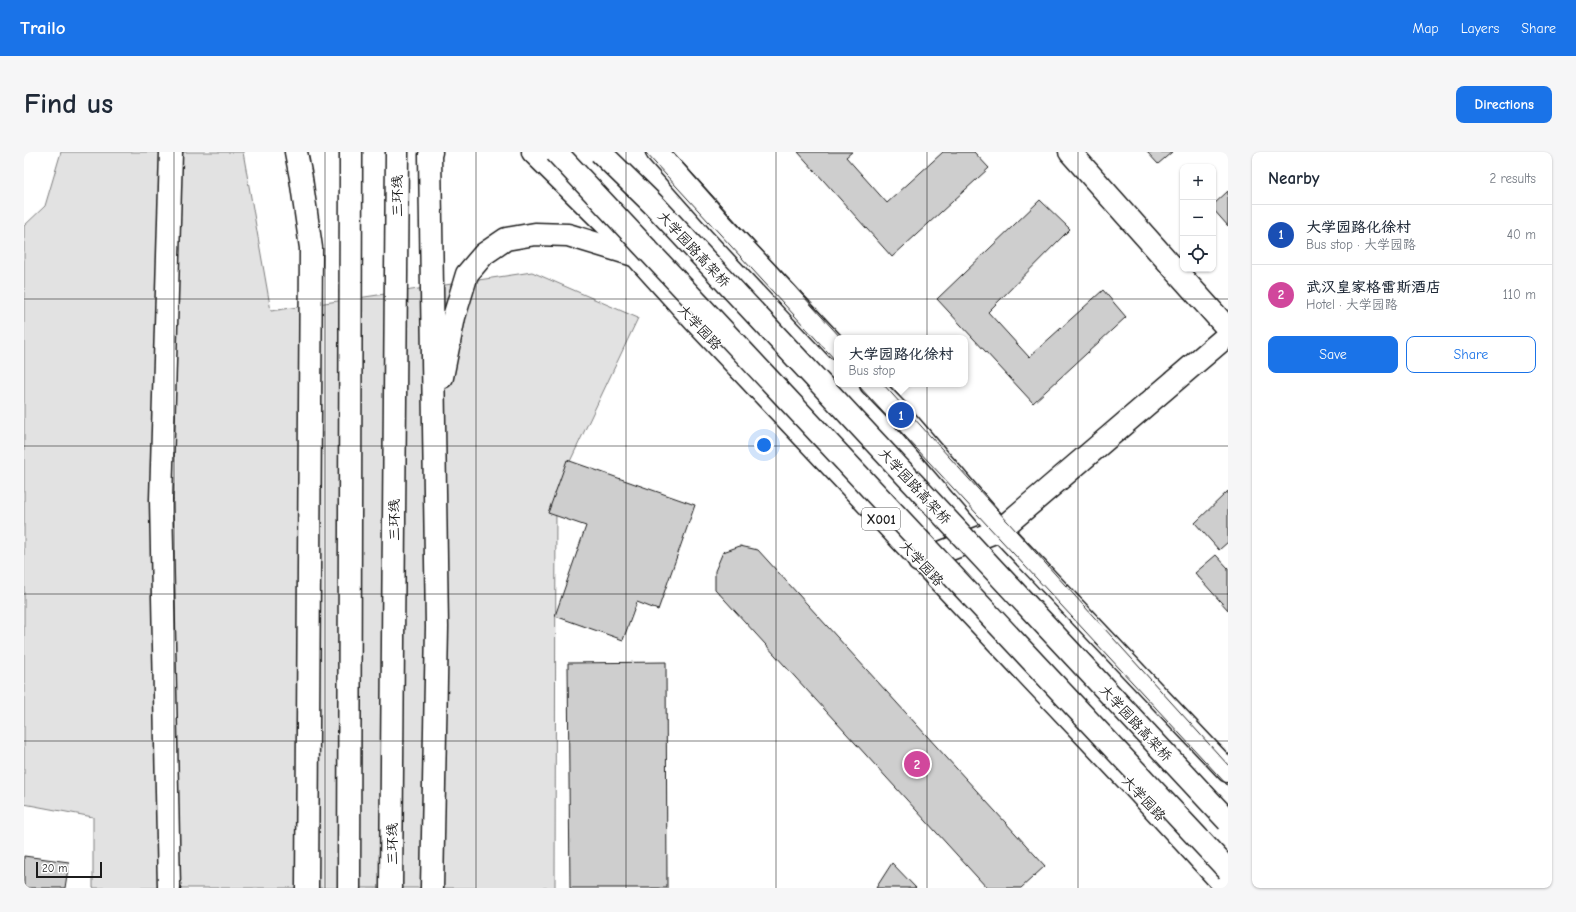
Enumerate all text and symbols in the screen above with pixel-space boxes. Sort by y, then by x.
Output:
text: Trailo [20,17,66,39]
text: Map [1412,20,1439,37]
text: Layers [1461,20,1499,37]
text: Share [1521,20,1556,37]
button: Directions [1456,86,1552,123]
text: Find us [24,88,113,120]
map controls [1180,164,1216,272]
button: + [1180,164,1216,200]
text: Nearby [1268,169,1319,188]
text: 2 results [1489,171,1536,186]
street label: 三环线 [389,175,406,217]
button: − [1180,200,1216,236]
street label: 大学园路高架桥 [654,208,733,291]
text: 大学园路化徐村 [1306,218,1411,236]
text: 1 [1278,227,1284,242]
text: 40 m [1507,227,1536,242]
button: locate [1180,236,1216,272]
text: Bus stop · 大学园路 [1306,237,1416,252]
text: 武汉皇家格雷斯酒店 [1306,278,1441,296]
text: 2 [1278,287,1284,302]
text: 110 m [1503,287,1536,302]
text: Hotel · 大学园路 [1306,297,1398,312]
street label: 大学园路 [674,301,725,354]
popup [834,335,968,387]
button: Save [1268,336,1398,373]
button: Share [1406,336,1536,373]
text: 大学园路化徐村 [848,345,954,363]
text: Bus stop [848,363,895,378]
pin: 1 [888,400,914,430]
your location [754,435,774,455]
street label: 大学园路高架桥 [875,445,954,528]
street label: 三环线 [386,499,403,541]
road number: X001 [862,508,900,530]
street label: 大学园路 [896,537,947,590]
street label: 大学园路高架桥 [1096,682,1175,765]
pin: 2 [904,749,930,779]
street label: 大学园路 [1118,772,1169,825]
street label: 三环线 [384,823,401,865]
scale bar [36,860,102,879]
text: 20 m [42,862,67,875]

